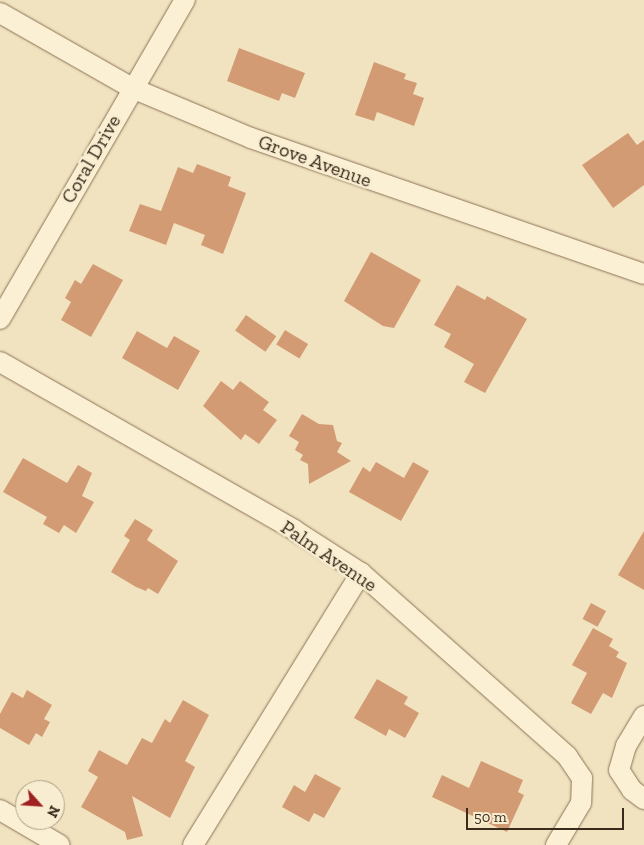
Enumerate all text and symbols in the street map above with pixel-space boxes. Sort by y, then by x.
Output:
street label: Coral Drive [56,110,126,208]
street label: Grove Avenue [255,129,375,193]
street label: Palm Avenue [276,515,382,597]
north arrow [15,780,65,830]
scale bar [469,798,626,830]
text: N [43,803,63,820]
text: 50 m [474,808,507,826]

